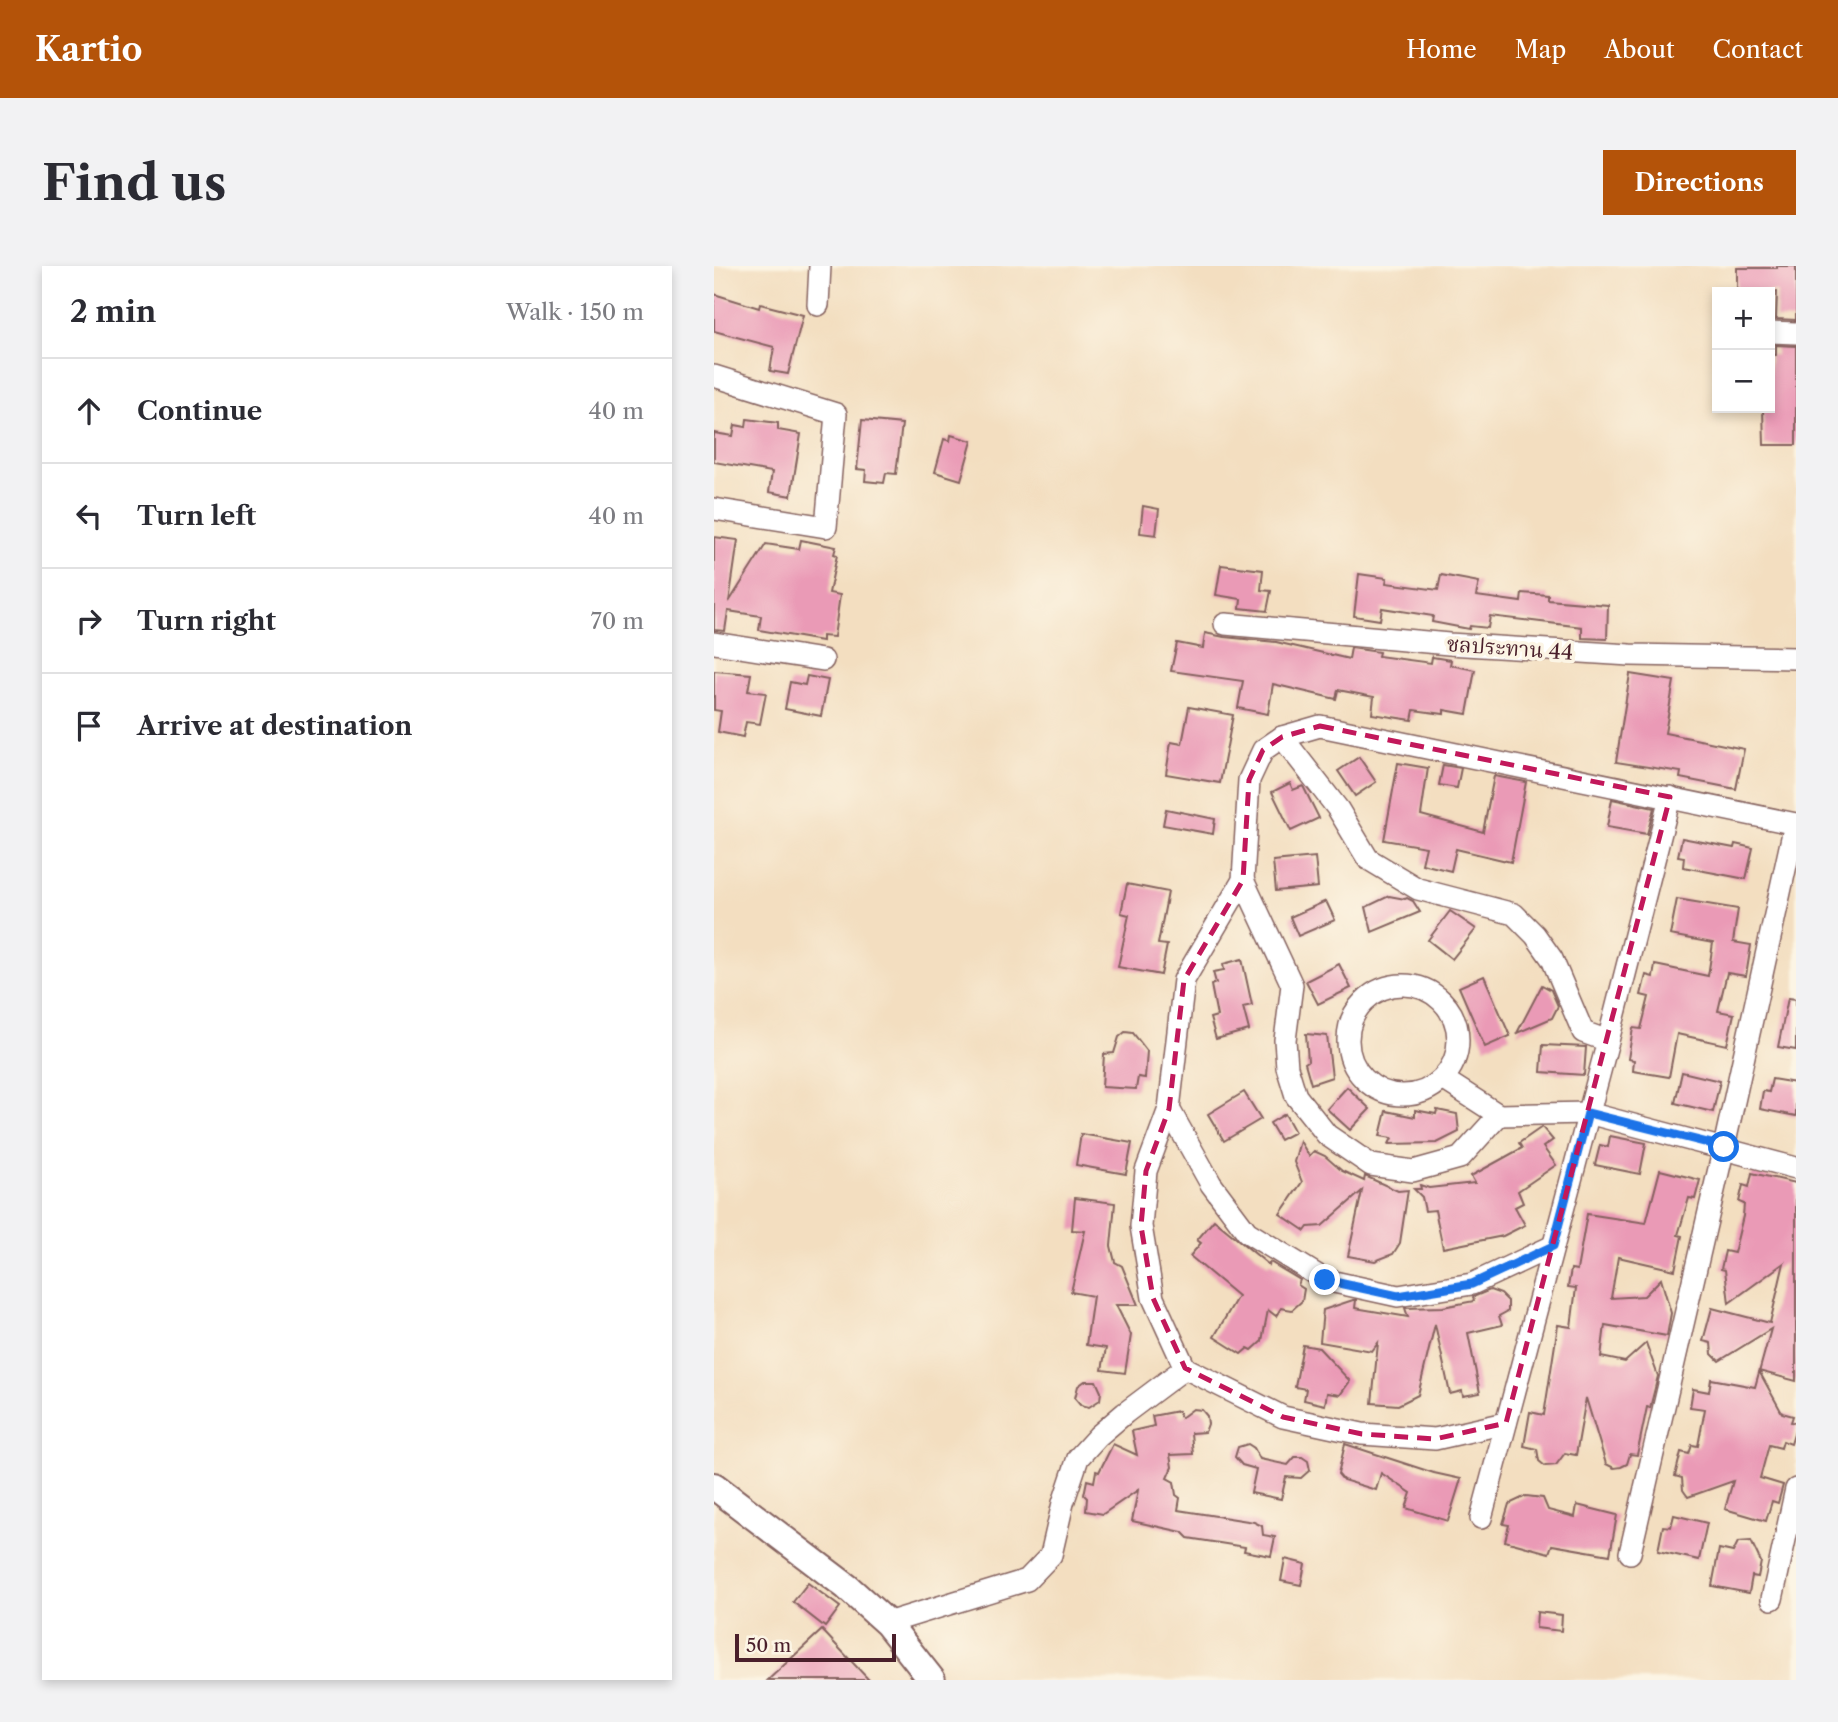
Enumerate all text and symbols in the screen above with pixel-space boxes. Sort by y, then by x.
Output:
text: Kartio [35,29,143,70]
text: Home [1406,35,1477,64]
text: Map [1515,35,1566,64]
text: About [1604,35,1675,64]
text: Contact [1713,35,1803,64]
button: Directions [1603,150,1796,215]
text: Find us [42,152,226,213]
map controls [1712,287,1775,413]
button: + [1712,287,1775,350]
text: 2 min [70,293,156,330]
text: Walk · 150 m [506,298,644,326]
button: − [1712,350,1775,413]
icon: ahead [70,392,108,430]
text: Continue [137,395,262,427]
text: 40 m [589,397,644,425]
icon: left [70,497,108,535]
text: Turn left [137,500,256,532]
text: 40 m [589,502,644,530]
icon: right [70,602,108,640]
text: Turn right [137,605,276,637]
text: 70 m [591,607,644,635]
street label: ชลประทาน 44 [1446,631,1574,665]
icon: arrive [70,707,108,745]
text: Arrive at destination [137,710,412,742]
route start [1708,1131,1739,1162]
route end [1309,1264,1340,1295]
scale bar [735,1631,896,1663]
text: 50 m [746,1634,791,1657]

